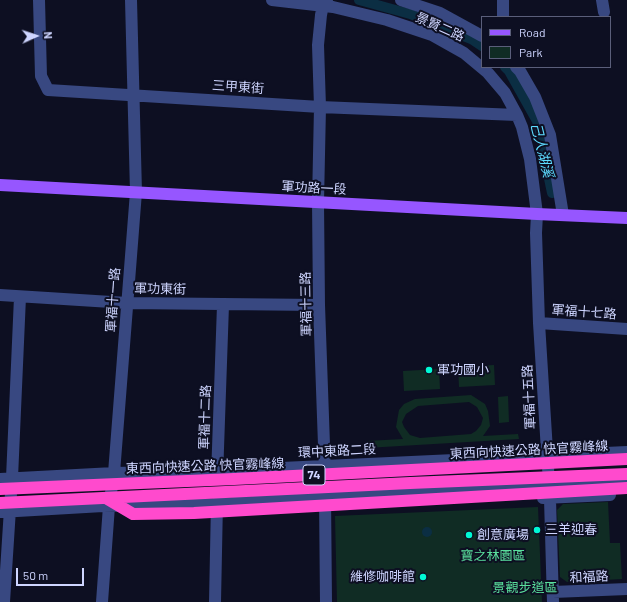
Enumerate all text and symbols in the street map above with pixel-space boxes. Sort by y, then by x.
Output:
street label: 景賢二路 [413,9,467,45]
north arrow [16,16,56,56]
legend [481,16,611,68]
text: Road [519,25,546,39]
text: N [42,31,55,39]
text: Park [519,45,543,59]
street label: 三甲東街 [212,77,264,97]
water label: 己人湖溪 [527,121,557,179]
street label: 軍功路一段 [281,179,347,197]
street label: 軍福十一路 [103,267,123,333]
street label: 軍福十三路 [298,271,314,337]
street label: 軍功東街 [134,281,186,297]
street label: 軍福十七路 [551,302,617,322]
place label: 軍功國小 [437,362,489,378]
street label: 軍福十五路 [520,364,538,430]
marker: 軍功國小 [424,365,434,375]
street label: 軍福十二路 [196,384,214,450]
street label: 東西向快速公路 快官霧峰線 [449,438,609,462]
street label: 環中東路二段 [298,441,376,461]
street label: 東西向快速公路 快官霧峰線 [125,455,285,477]
road number: 74 [303,465,325,485]
place label: 三羊迎春 [545,522,597,538]
marker: 三羊迎春 [532,525,542,535]
place label: 創意廣場 [477,527,529,543]
marker: 創意廣場 [464,530,474,540]
park label: 寶之林園區 [461,548,525,564]
scale bar [18,560,86,586]
text: 50 m [23,568,48,582]
street label: 和福路 [569,568,609,586]
place label: 維修咖啡館 [350,569,415,585]
marker: 維修咖啡館 [418,572,428,582]
park label: 景觀步道區 [493,580,557,596]

